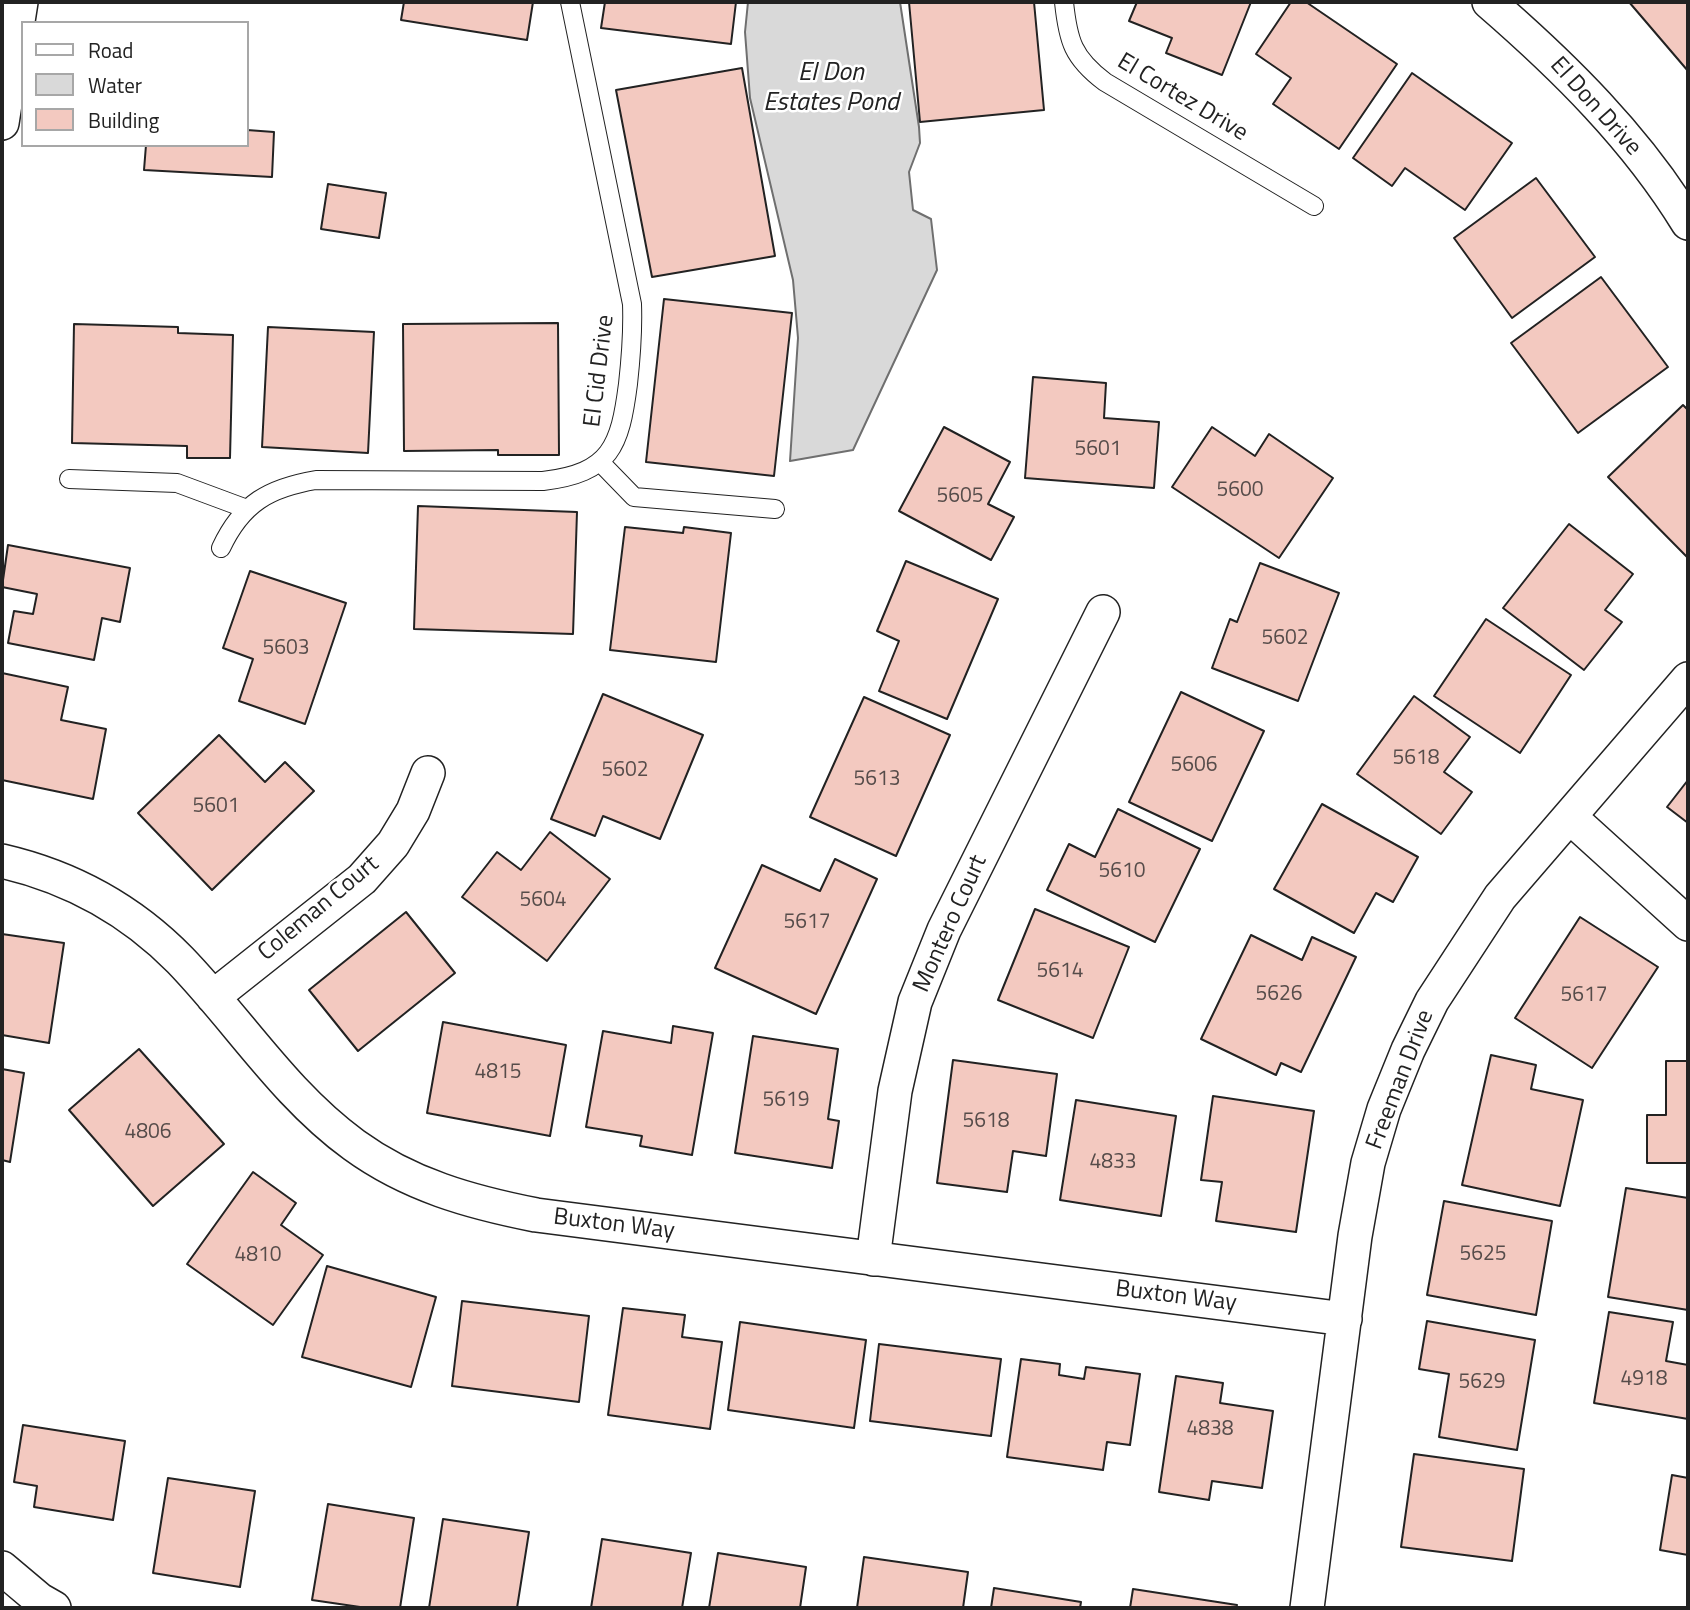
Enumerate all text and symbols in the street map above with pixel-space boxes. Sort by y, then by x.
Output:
legend [21,21,248,147]
text: Road [88,34,133,66]
street label: El Cortez Drive [1112,48,1252,148]
street label: El Don Drive [1543,52,1647,162]
water label: El Don Estates Pond [763,58,899,119]
text: Water [88,69,142,101]
text: Building [88,104,159,136]
street label: El Cid Drive [579,313,621,429]
house number: 5601 [1074,437,1122,463]
house number: 5600 [1216,478,1264,504]
house number: 5605 [936,484,984,510]
house number: 5602 [1261,626,1309,652]
house number: 5603 [262,636,310,662]
house number: 5618 [1392,746,1440,772]
house number: 5606 [1170,753,1218,779]
house number: 5602 [601,758,649,784]
house number: 5613 [853,767,901,793]
house number: 5601 [192,794,240,820]
street label: Coleman Court [253,850,385,968]
street label: Montero Court [908,851,994,997]
house number: 5610 [1098,859,1146,885]
house number: 5604 [519,888,567,914]
house number: 5617 [783,910,831,936]
house number: 5614 [1036,959,1084,985]
house number: 5626 [1255,982,1303,1008]
house number: 5617 [1560,983,1608,1009]
street label: Freeman Drive [1361,1006,1441,1154]
house number: 4815 [474,1060,522,1086]
house number: 5619 [762,1088,810,1114]
house number: 5618 [962,1109,1010,1135]
house number: 4806 [124,1120,172,1146]
house number: 4833 [1089,1150,1137,1176]
street label: Buxton Way [552,1203,676,1247]
house number: 5625 [1459,1242,1507,1268]
house number: 4810 [234,1243,282,1269]
street label: Buxton Way [1114,1275,1238,1319]
house number: 4918 [1620,1367,1668,1393]
house number: 5629 [1458,1370,1506,1396]
house number: 4838 [1186,1417,1234,1443]

